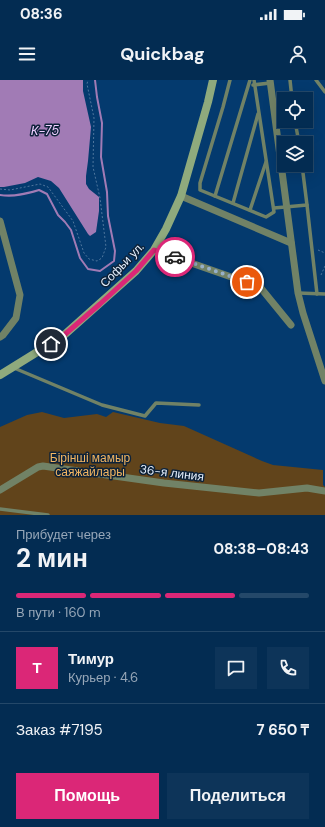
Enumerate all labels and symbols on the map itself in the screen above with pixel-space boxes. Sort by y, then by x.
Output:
water label: К-75 [31,122,59,139]
courier [155,237,195,277]
street label: Софьи ул. [97,239,147,291]
pin [230,265,264,299]
pin [34,327,68,361]
park label: Бірінші мамыр саяжайлары [50,450,131,480]
street label: 36-я линия [139,461,205,485]

